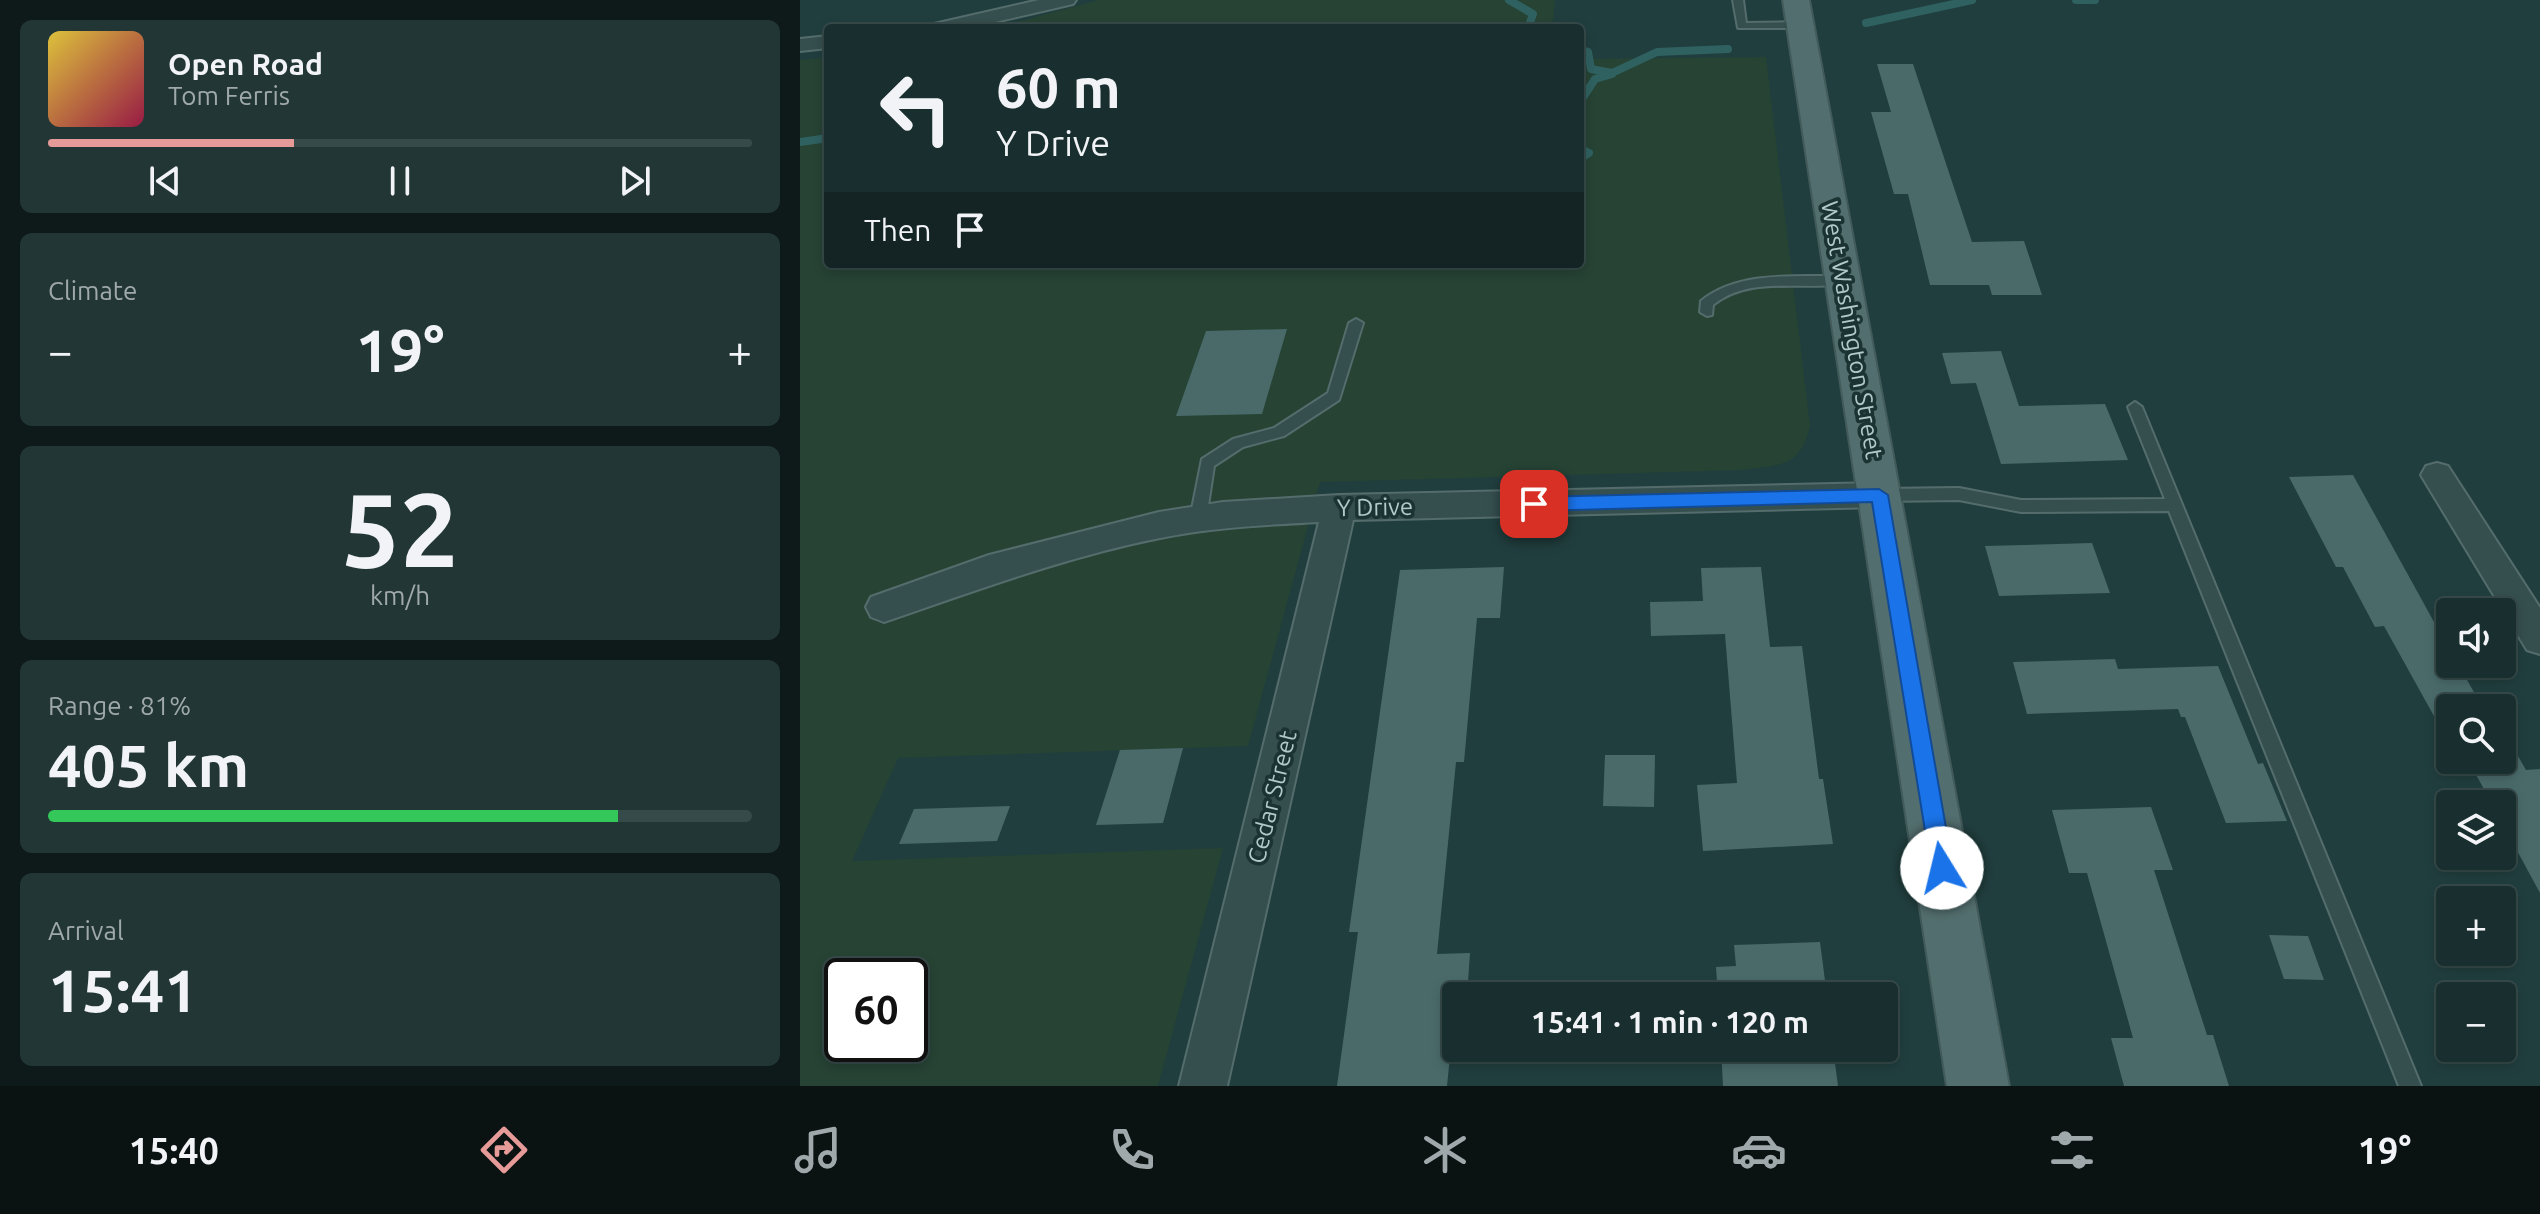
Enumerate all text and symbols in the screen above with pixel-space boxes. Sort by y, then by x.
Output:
text: Open Road [168,47,323,81]
icon: left [864,56,968,160]
text: 60 m [996,56,1121,119]
text: Tom Ferris [168,81,290,110]
text: Y Drive [996,122,1110,163]
icon: previous [143,159,187,203]
icon: pause [378,159,422,203]
icon: next [613,159,657,203]
street label: West Washington Street [1816,199,1888,462]
icon: arrive [948,208,992,252]
text: Then [864,213,932,247]
text: Climate [48,276,137,305]
text: 19° [356,316,444,383]
text: − [48,326,73,375]
text: + [727,326,752,375]
text: 52 [341,470,459,587]
pin [1500,470,1568,538]
icon: arrive [1512,482,1556,526]
street label: Y Drive [1337,493,1413,521]
text: km/h [370,581,430,610]
map controls [2436,598,2516,1062]
button: sound [2436,598,2516,678]
text: Range · 81% [48,691,191,720]
button: search [2436,694,2516,774]
street label: Cedar Street [1242,727,1302,866]
text: 405 km [48,731,249,798]
button: layers [2436,790,2516,870]
position arrow [1900,826,1984,910]
button: + [2436,886,2516,966]
text: Arrival [48,916,124,945]
text: 15:41 [48,956,198,1023]
speed limit sign: 60 [824,958,928,1062]
button: − [2436,982,2516,1062]
text: 15:41 · 1 min · 120 m [1531,1005,1809,1039]
icon: directions [476,1122,532,1178]
icon: music [790,1122,846,1178]
icon: phone [1104,1122,1160,1178]
icon: climate [1417,1122,1473,1178]
icon: car [1731,1122,1787,1178]
icon: filters [2044,1122,2100,1178]
text: 15:40 [129,1130,219,1171]
text: 19° [2358,1130,2411,1171]

